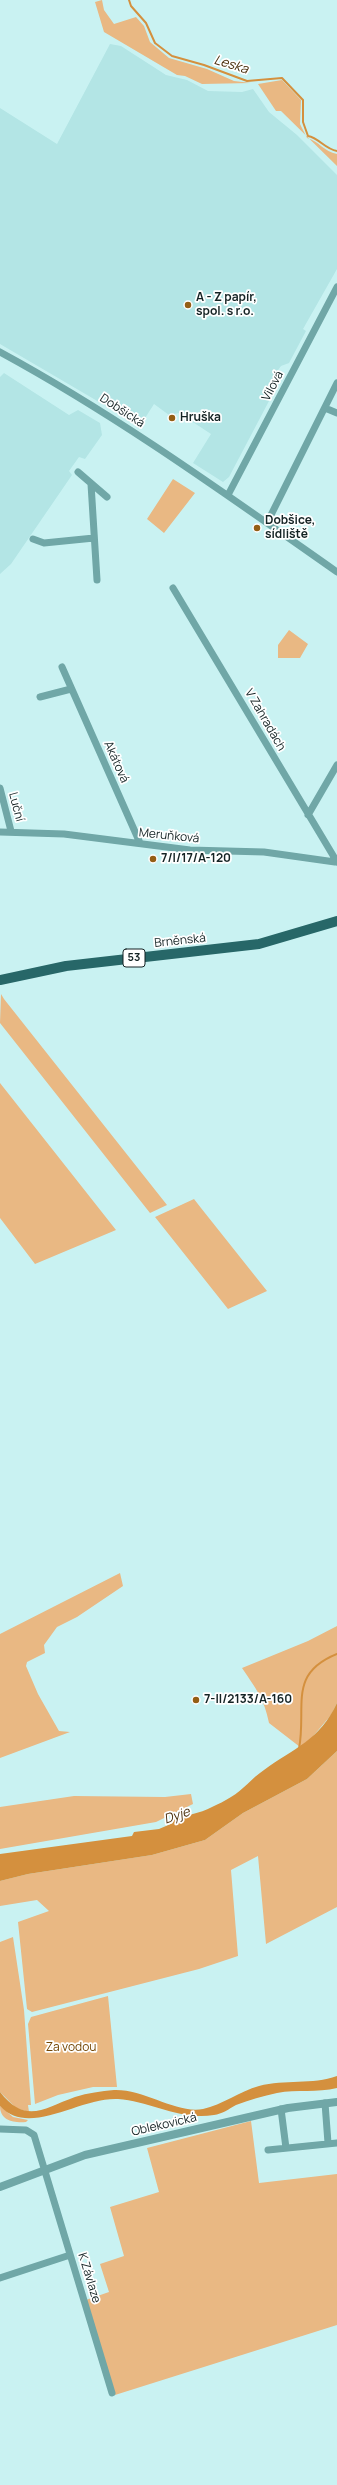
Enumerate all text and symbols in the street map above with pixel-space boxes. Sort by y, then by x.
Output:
water label: Leska [212,52,250,78]
place label: A - Z papír, spol. s r.o. [196,291,257,319]
marker: A - Z papír, spol. s r.o. [183,300,193,310]
street label: Vilová [259,369,287,403]
street label: Dobšická [97,391,147,431]
place label: Hruška [180,411,221,425]
marker: Hruška [167,413,177,423]
place label: Dobšice, sídliště [265,514,315,542]
marker: Dobšice, sídliště [252,523,262,533]
street label: V Zahradách [241,686,289,754]
street label: Akátová [100,739,132,785]
street label: Luční [5,791,27,823]
street label: Meruňková [138,826,200,846]
place label: 7/I/17/A-120 [161,852,231,866]
marker: 7/I/17/A-120 [148,854,158,864]
street label: Brněnská [154,931,206,951]
road number: 53 [123,949,145,967]
place label: 7-II/2133/A-160 [204,1693,292,1707]
marker: 7-II/2133/A-160 [191,1695,201,1705]
water label: Dyje [162,1804,192,1828]
park label: Za vodou [46,2041,96,2055]
street label: Oblekovická [130,2111,198,2139]
street label: K Závlaze [75,2251,103,2305]

